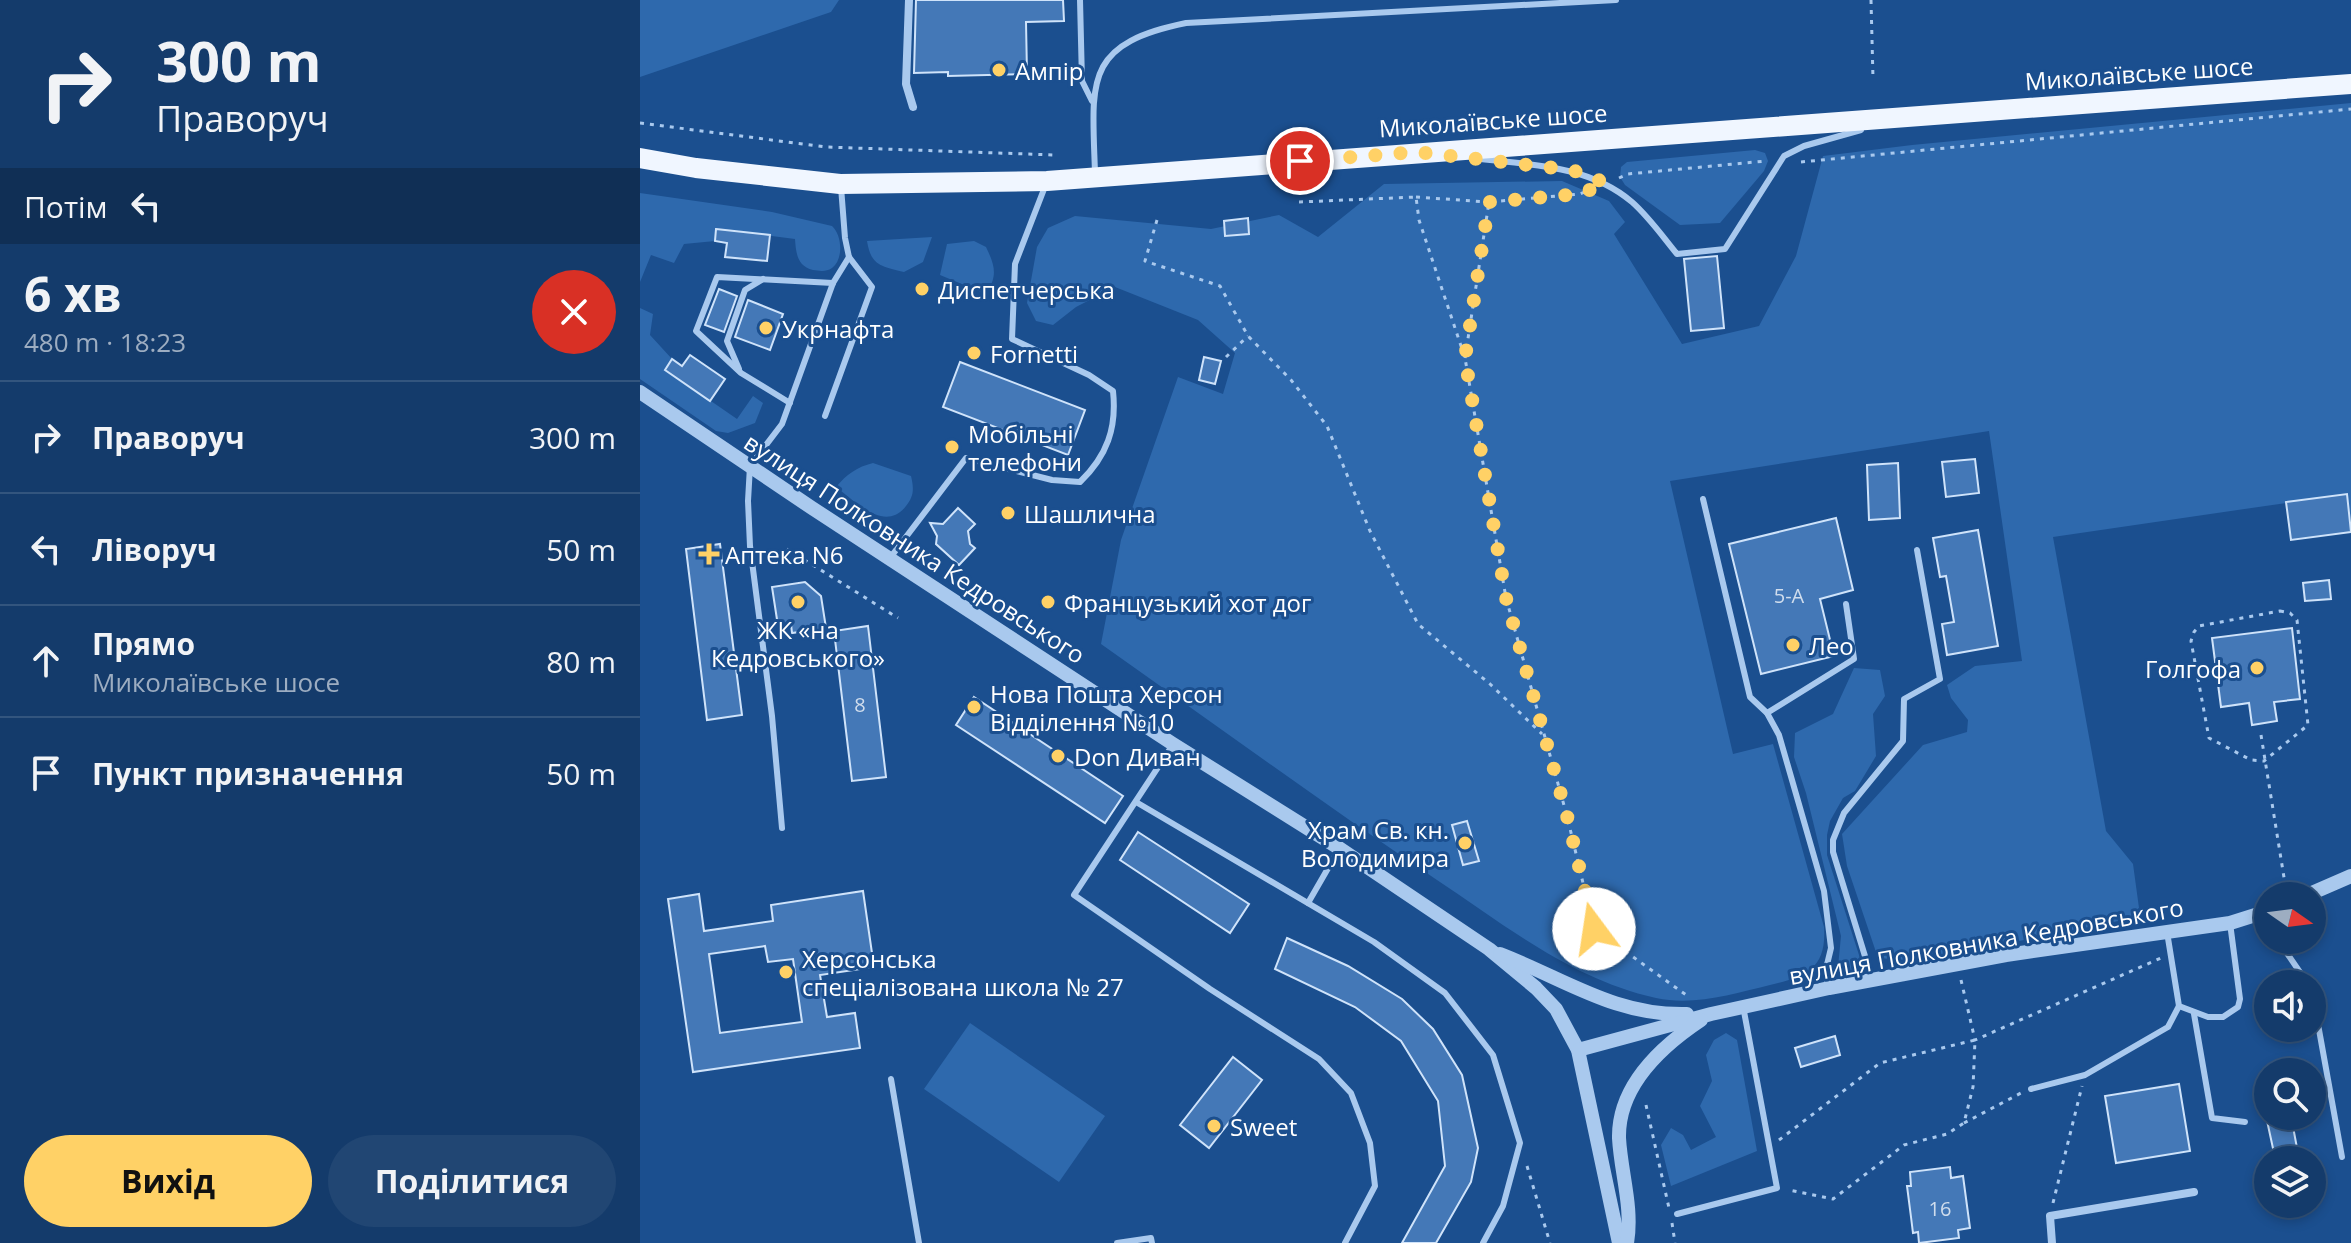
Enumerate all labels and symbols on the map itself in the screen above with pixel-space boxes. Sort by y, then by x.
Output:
street label: Миколаївське шосе [2024,49,2254,97]
place label: Ампір [1015,54,1083,87]
marker: Ампір [990,61,1008,79]
street label: Миколаївське шосе [1378,96,1608,144]
pin [1266,127,1334,195]
place label: Диспетчерська [938,273,1115,306]
marker: Диспетчерська [913,280,931,298]
place label: Укрнафта [782,312,894,345]
marker: Укрнафта [757,319,775,337]
place label: Fornetti [990,337,1078,370]
marker: Fornetti [965,344,983,362]
place label: Мобільні телефони [968,417,1082,478]
street label: вулиця Полковника Кедровського [738,425,1092,671]
marker: Мобільні телефони [943,438,961,456]
place label: Шашлична [1024,497,1156,530]
marker: Шашлична [999,504,1017,522]
place label: Аптека N6 [725,538,844,571]
marker: Аптека N6 [700,545,718,563]
house number: 5-А [1774,582,1805,609]
place label: Французький хот дог [1064,586,1311,619]
marker: ЖК «на Кедровського» [789,593,807,611]
marker: Французький хот дог [1039,593,1057,611]
place label: ЖК «на Кедровського» [711,613,885,674]
place label: Лео [1809,629,1854,662]
marker: Лео [1784,636,1802,654]
place label: Голгофа [2145,652,2241,685]
marker: Голгофа [2248,659,2266,677]
place label: Нова Пошта Херсон Відділення №10 [990,677,1223,738]
house number: 8 [854,691,866,718]
marker: Нова Пошта Херсон Відділення №10 [965,698,983,716]
place label: Don Диван [1074,740,1201,773]
marker: Don Диван [1049,747,1067,765]
place label: Храм Св. кн. Володимира [1301,813,1449,874]
marker: Храм Св. кн. Володимира [1456,834,1474,852]
north arrow [2254,882,2326,954]
position arrow [1552,887,1636,971]
street label: вулиця Полковника Кедровського [1786,890,2186,992]
place label: Херсонська спеціалізована школа № 27 [802,942,1124,1003]
marker: Херсонська спеціалізована школа № 27 [777,963,795,981]
place label: Sweet [1230,1110,1297,1143]
marker: Sweet [1205,1117,1223,1135]
house number: 16 [1929,1195,1951,1222]

